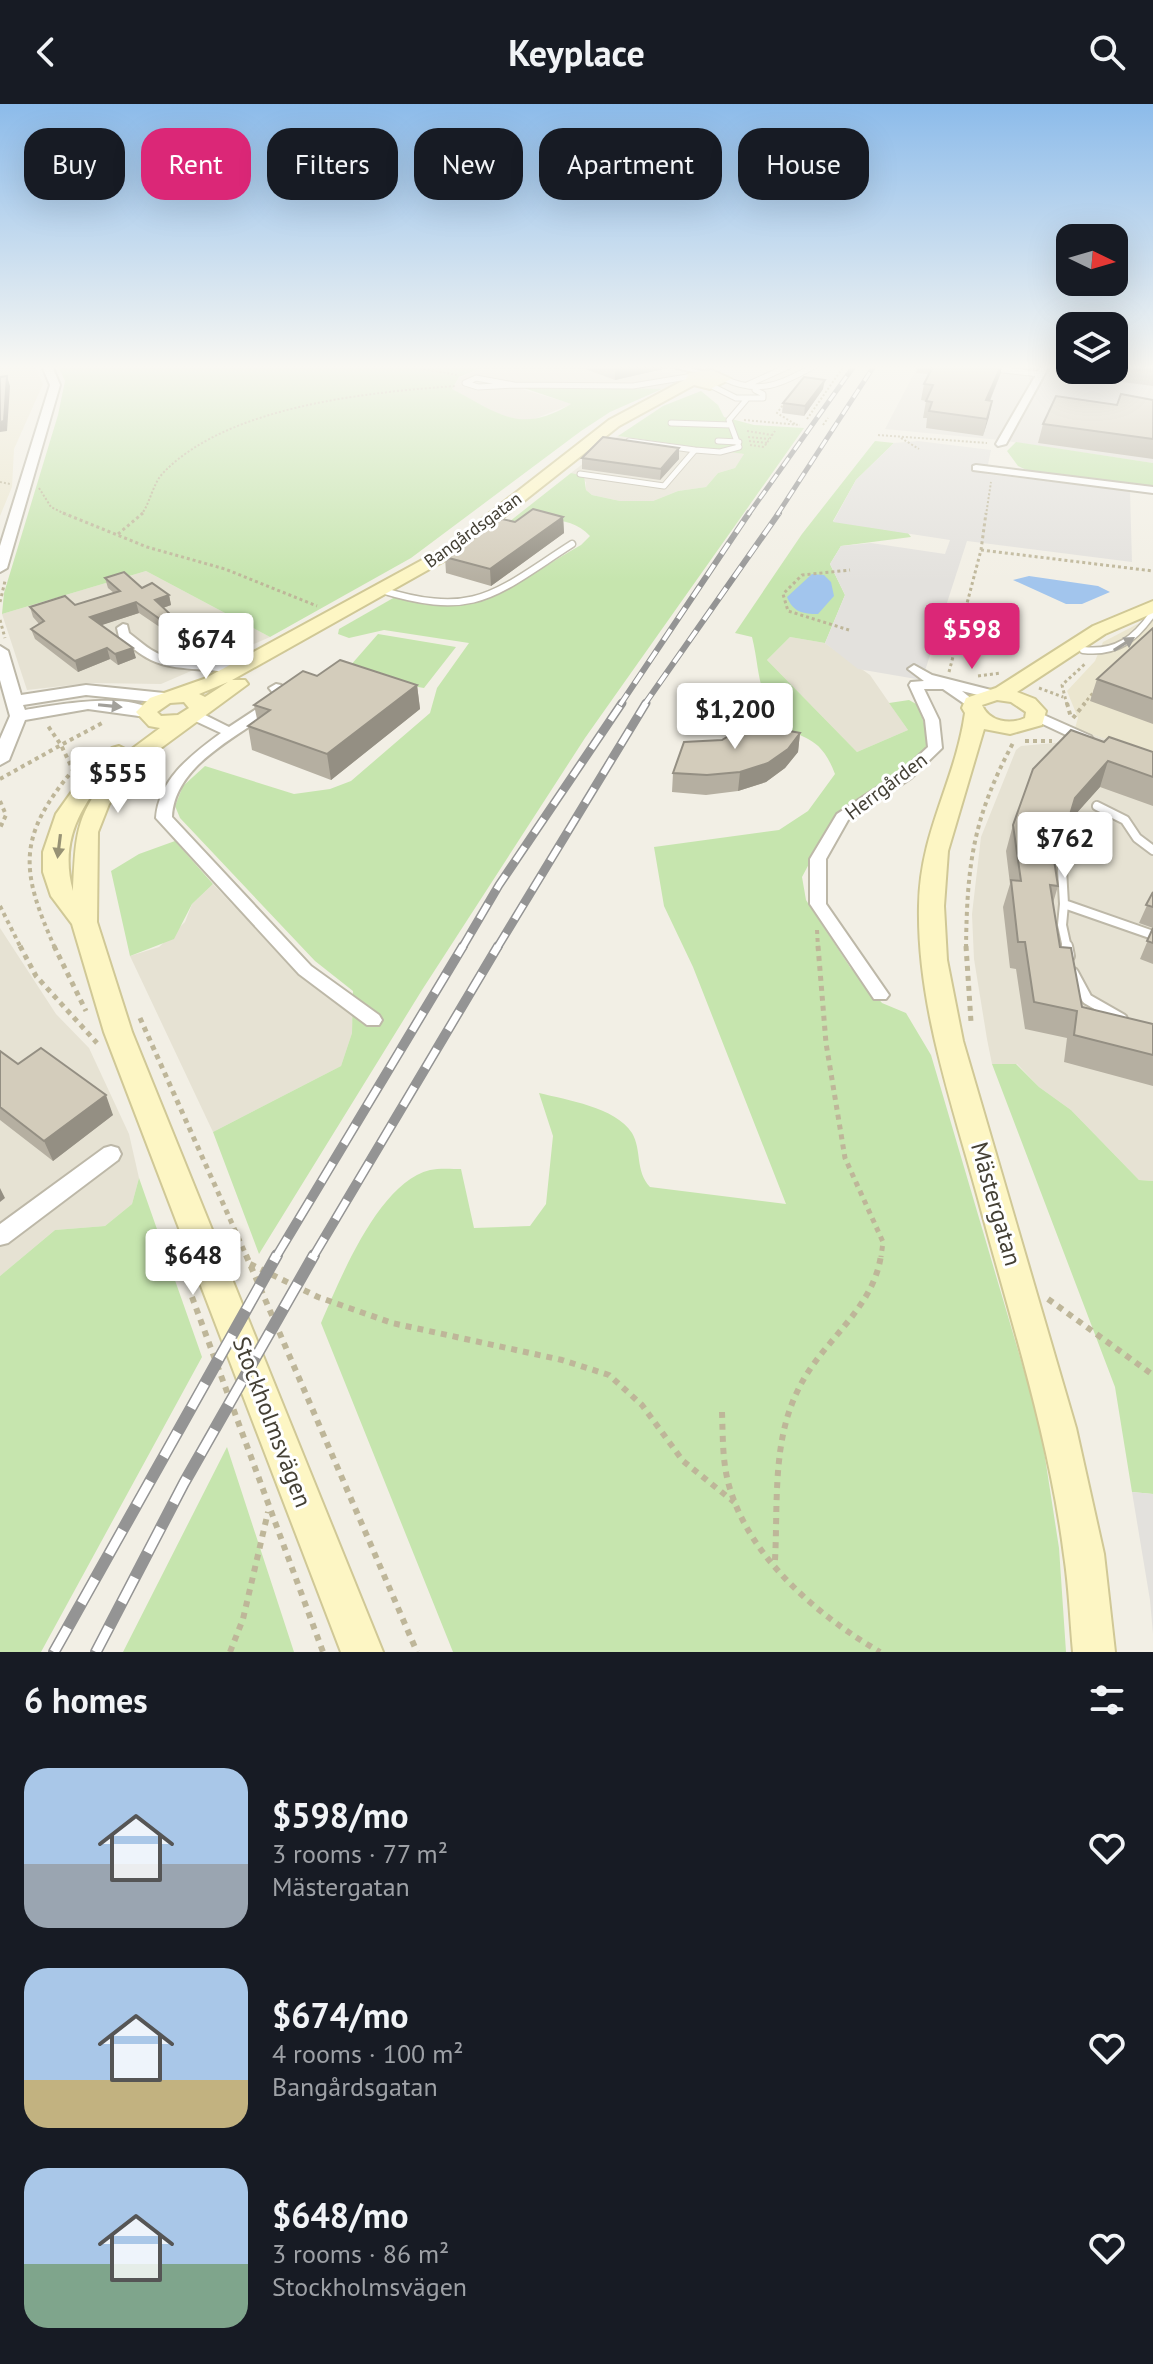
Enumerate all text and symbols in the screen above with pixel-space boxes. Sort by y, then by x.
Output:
text: Keyplace [508,29,645,76]
icon: back [24,30,68,74]
icon: search [1085,30,1129,74]
chip: Buy [24,128,125,200]
chip: Rent [141,128,251,200]
chip: Filters [267,128,398,200]
chip: New [414,128,523,200]
chip: Apartment [539,128,722,200]
chip: House [738,128,869,200]
north arrow [1056,224,1128,296]
map controls [1056,224,1128,384]
button: layers [1056,312,1128,384]
street label: Bangårdsgatan [420,487,526,573]
pin: $598 [925,603,1019,671]
text: $598 [943,612,1001,645]
pin: $674 [159,613,253,681]
text: $674 [177,622,235,655]
one-way arrow [1113,637,1134,652]
pin: $1,200 [670,683,800,751]
text: $1,200 [695,692,775,725]
one-way arrow [98,699,123,712]
pin: $555 [71,747,165,815]
street label: Herrgården [840,747,932,825]
text: $555 [89,756,147,789]
pin: $762 [1018,812,1112,880]
text: $762 [1036,821,1094,854]
one-way arrow [52,834,65,859]
street label: Mästergatan [964,1138,1029,1269]
pin: $648 [146,1229,240,1297]
text: $648 [164,1238,222,1271]
street label: Stockholmsvägen [226,1332,319,1511]
text: 6 homes [24,1678,148,1722]
icon: filters [1085,1678,1129,1722]
text: $598/mo [272,1793,409,1837]
icon: home [88,1800,184,1896]
icon: heart [1085,1826,1129,1870]
text: 3 rooms · 77 m² [272,1837,448,1870]
text: Mästergatan [272,1870,410,1903]
text: $674/mo [272,1993,409,2037]
icon: home [88,2000,184,2096]
icon: heart [1085,2026,1129,2070]
text: 4 rooms · 100 m² [272,2037,464,2070]
text: Bangårdsgatan [272,2070,438,2103]
text: $648/mo [272,2193,409,2237]
icon: home [88,2200,184,2296]
icon: heart [1085,2226,1129,2270]
text: 3 rooms · 86 m² [272,2237,449,2270]
text: Stockholmsvägen [272,2270,467,2303]

